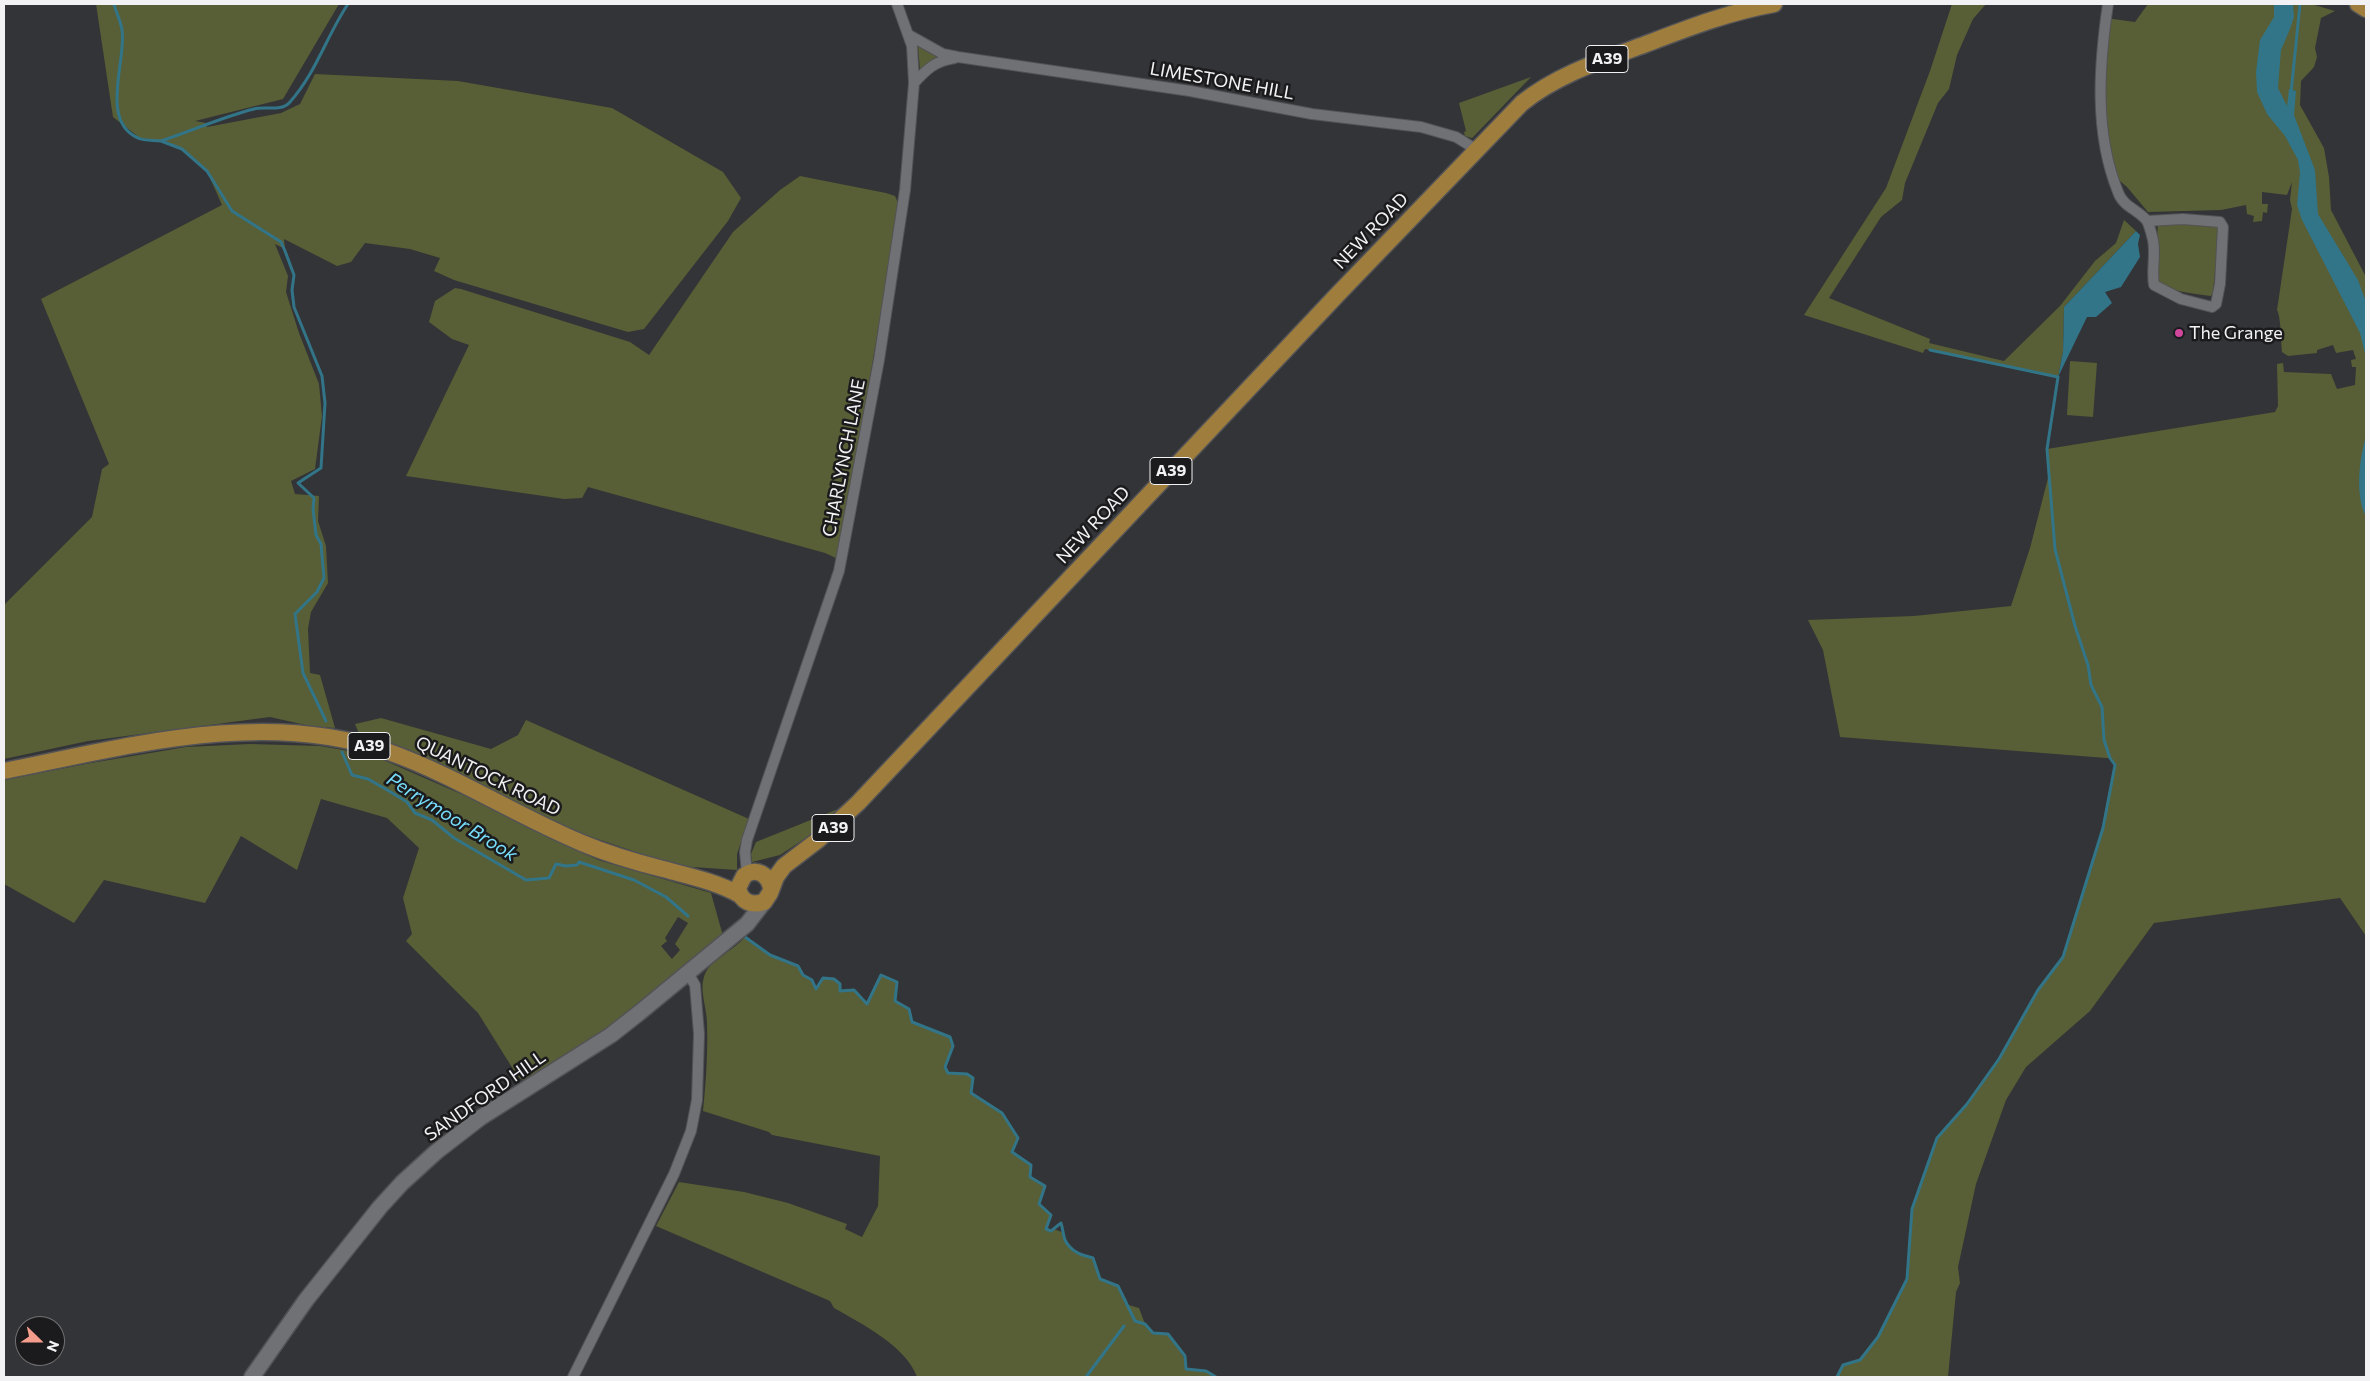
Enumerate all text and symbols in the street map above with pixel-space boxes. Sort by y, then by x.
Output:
road number: A39 [1586,46,1628,72]
street label: LIMESTONE HILL [1148,58,1296,104]
street label: NEW ROAD [1329,188,1413,274]
place label: The Grange [2189,322,2283,344]
marker: The Grange [2173,327,2185,339]
street label: CHARLYNCH LANE [818,377,870,539]
road number: A39 [1150,458,1192,484]
street label: NEW ROAD [1052,482,1134,568]
road number: A39 [348,732,390,759]
street label: QUANTOCK ROAD [412,732,564,820]
water label: Perrymoor Brook [382,768,522,866]
road number: A39 [812,814,854,841]
street label: SANDFORD HILL [420,1046,550,1146]
north arrow [15,1316,65,1366]
text: N [44,1338,63,1354]

